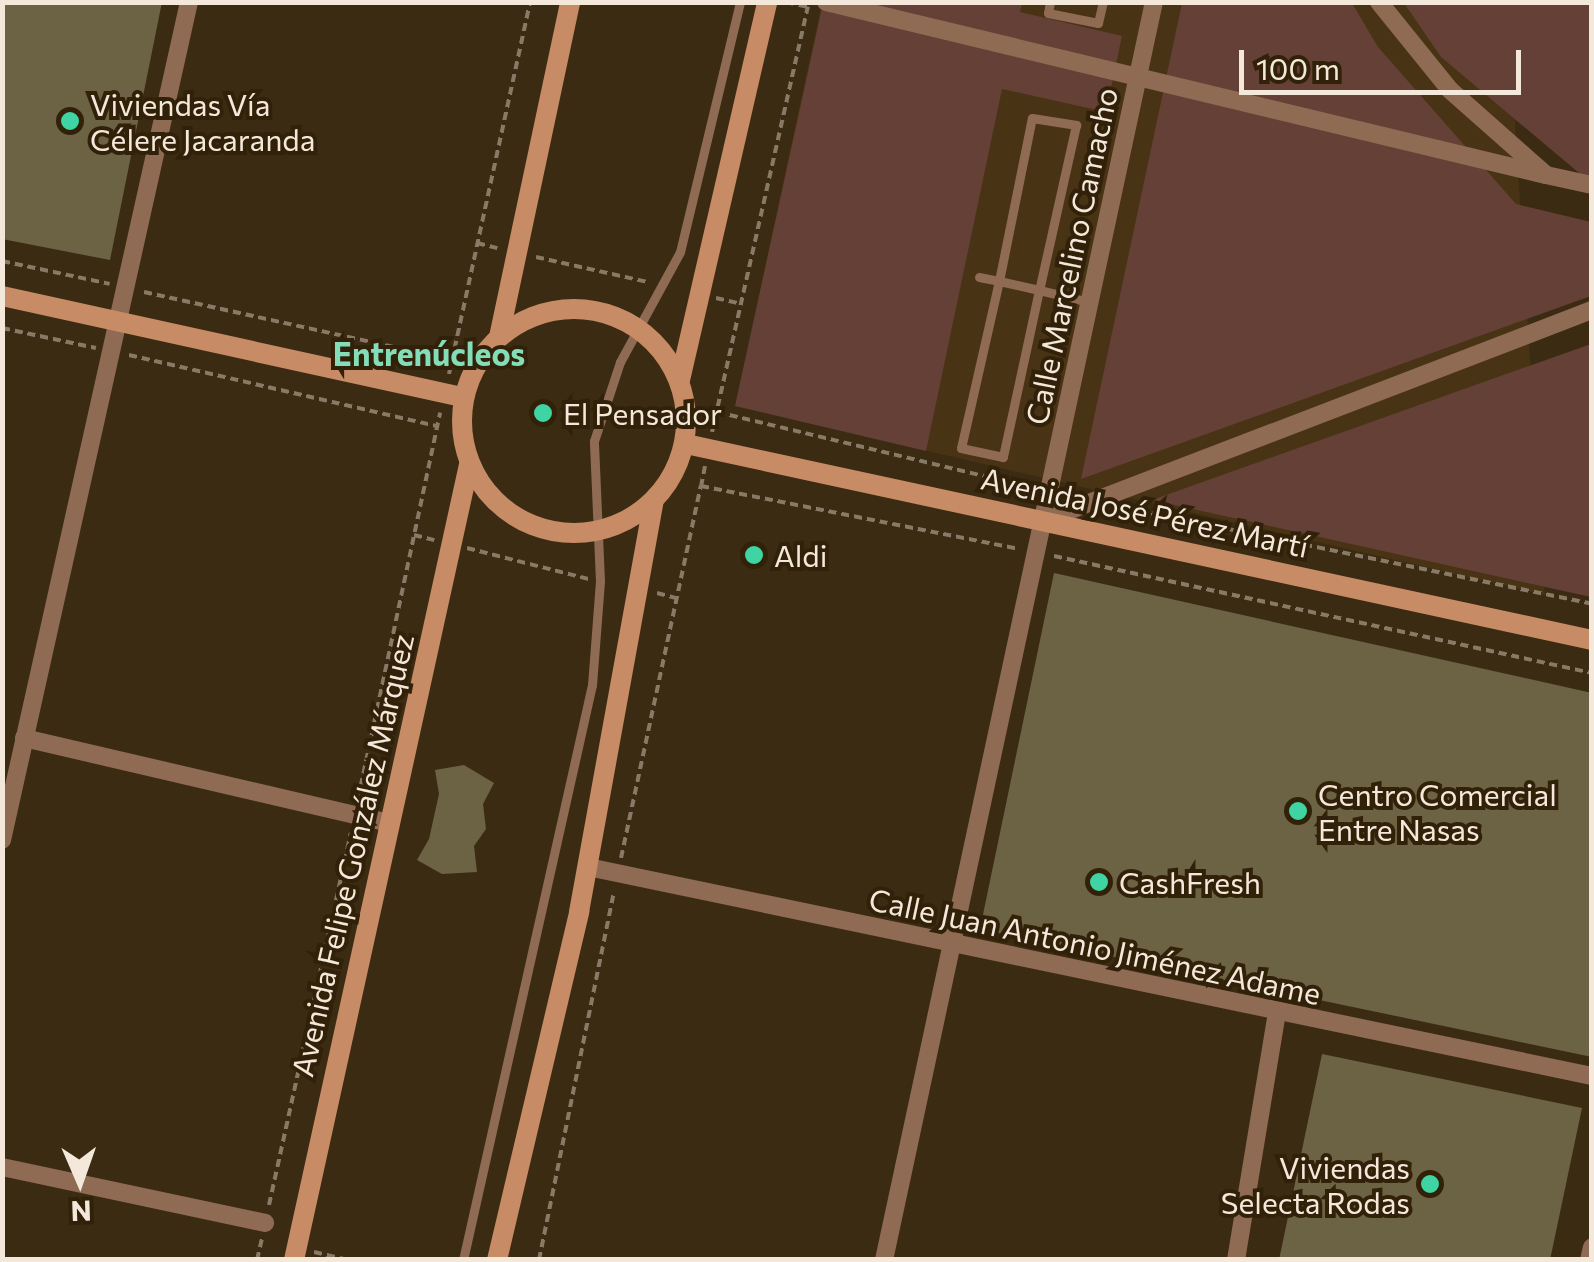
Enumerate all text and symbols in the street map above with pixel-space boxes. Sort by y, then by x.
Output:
scale bar [1244,30,1526,92]
text: 100 m [1256,49,1340,86]
street label: Calle Marcelino Camacho [1018,84,1124,428]
place label: Viviendas Vía Célere Jacaranda [90,86,315,156]
marker: Viviendas Vía Célere Jacaranda [59,110,81,132]
district label: Entrenúcleos [333,334,525,372]
place label: El Pensador [563,395,722,431]
marker: El Pensador [532,402,554,424]
street label: Avenida José Pérez Martí [978,460,1312,564]
place label: Aldi [774,537,827,573]
marker: Aldi [743,544,765,566]
street label: Avenida Felipe González Márquez [284,630,420,1080]
place label: Centro Comercial Entre Nasas [1318,776,1557,846]
marker: Centro Comercial Entre Nasas [1287,800,1309,822]
place label: CashFresh [1119,864,1261,900]
marker: CashFresh [1088,871,1110,893]
street label: Calle Juan Antonio Jiménez Adame [866,880,1324,1012]
north arrow [30,1132,130,1232]
place label: Viviendas Selecta Rodas [1221,1149,1410,1220]
marker: Viviendas Selecta Rodas [1419,1173,1441,1195]
text: N [70,1195,92,1229]

